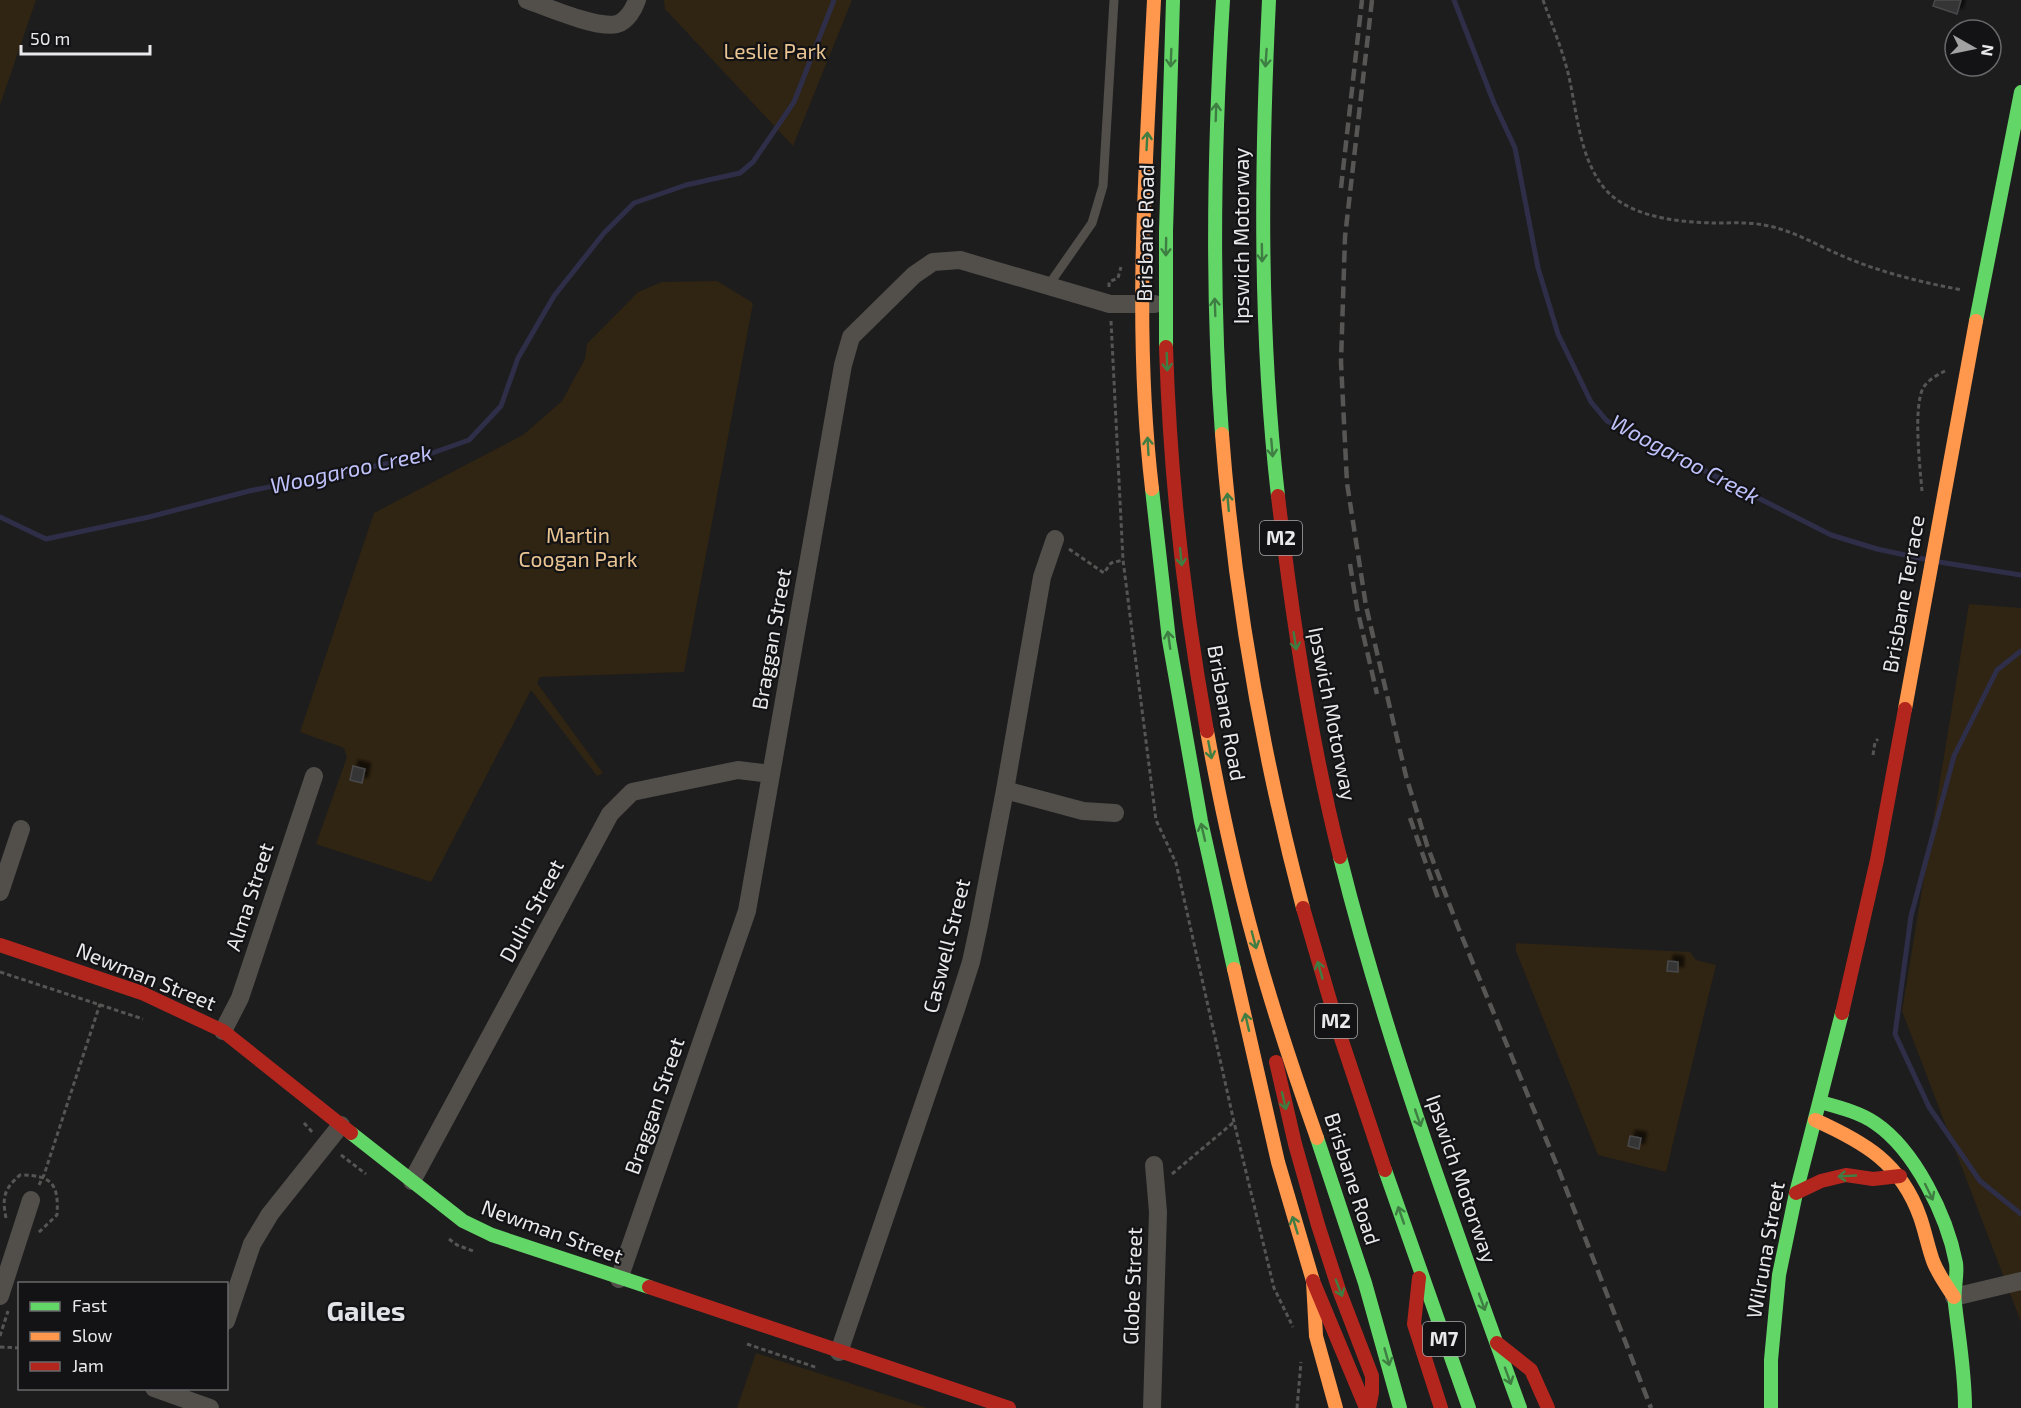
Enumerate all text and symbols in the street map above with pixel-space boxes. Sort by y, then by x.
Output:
scale bar [21,18,150,56]
north arrow [1943,18,2003,78]
text: 50 m [30,27,70,49]
park label: Leslie Park [723,38,827,63]
text: N [1978,43,1999,58]
one-way arrow [1165,48,1177,68]
one-way arrow [1260,48,1271,68]
one-way arrow [1211,103,1222,123]
one-way arrow [1141,131,1152,151]
street label: Ipswich Motorway [1228,148,1253,324]
street label: Brisbane Road [1131,164,1158,302]
one-way arrow [1160,237,1172,257]
one-way arrow [1256,243,1268,263]
one-way arrow [1210,298,1221,318]
one-way arrow [1161,352,1173,372]
water label: Woogaroo Creek [1607,408,1764,508]
one-way arrow [1143,437,1154,456]
water label: Woogaroo Creek [267,438,434,498]
one-way arrow [1267,438,1278,457]
one-way arrow [1222,492,1233,512]
street label: Brisbane Terrace [1876,513,1929,674]
road number: M2 [1260,521,1302,555]
park label: Martin Coogan Park [519,522,638,571]
one-way arrow [1176,546,1187,566]
street label: Braggan Street [746,566,795,711]
street label: Ipswich Motorway [1304,625,1363,803]
one-way arrow [1163,631,1174,650]
one-way arrow [1290,631,1301,651]
street label: Brisbane Road [1203,643,1252,783]
one-way arrow [1205,739,1216,759]
one-way arrow [1197,823,1208,842]
street label: Alma Street [219,839,278,954]
street label: Dulin Street [493,855,568,966]
street label: Caswell Street [917,876,974,1015]
one-way arrow [1248,930,1260,949]
street label: Newman Street [73,936,220,1015]
one-way arrow [1314,961,1326,980]
road number: M2 [1315,1004,1357,1038]
one-way arrow [1240,1013,1252,1032]
street label: Braggan Street [618,1034,689,1177]
one-way arrow [1279,1091,1291,1110]
street label: Ipswich Motorway [1422,1091,1503,1266]
one-way arrow [1413,1108,1424,1127]
street label: Brisbane Road [1320,1109,1387,1248]
one-way arrow [1837,1170,1857,1181]
street label: Wilruna Street [1740,1179,1789,1320]
one-way arrow [1924,1183,1936,1201]
street label: Newman Street [478,1193,627,1268]
one-way arrow [1395,1206,1406,1225]
one-way arrow [1289,1216,1300,1235]
street label: Globe Street [1117,1227,1146,1345]
one-way arrow [1334,1278,1345,1297]
legend [18,1282,228,1390]
one-way arrow [1477,1292,1488,1311]
text: Fast [72,1294,107,1316]
district label: Gailes [327,1294,405,1326]
road number: M7 [1423,1322,1465,1356]
text: Slow [72,1324,113,1346]
one-way arrow [1382,1348,1393,1367]
text: Jam [72,1354,104,1376]
one-way arrow [1504,1366,1515,1385]

